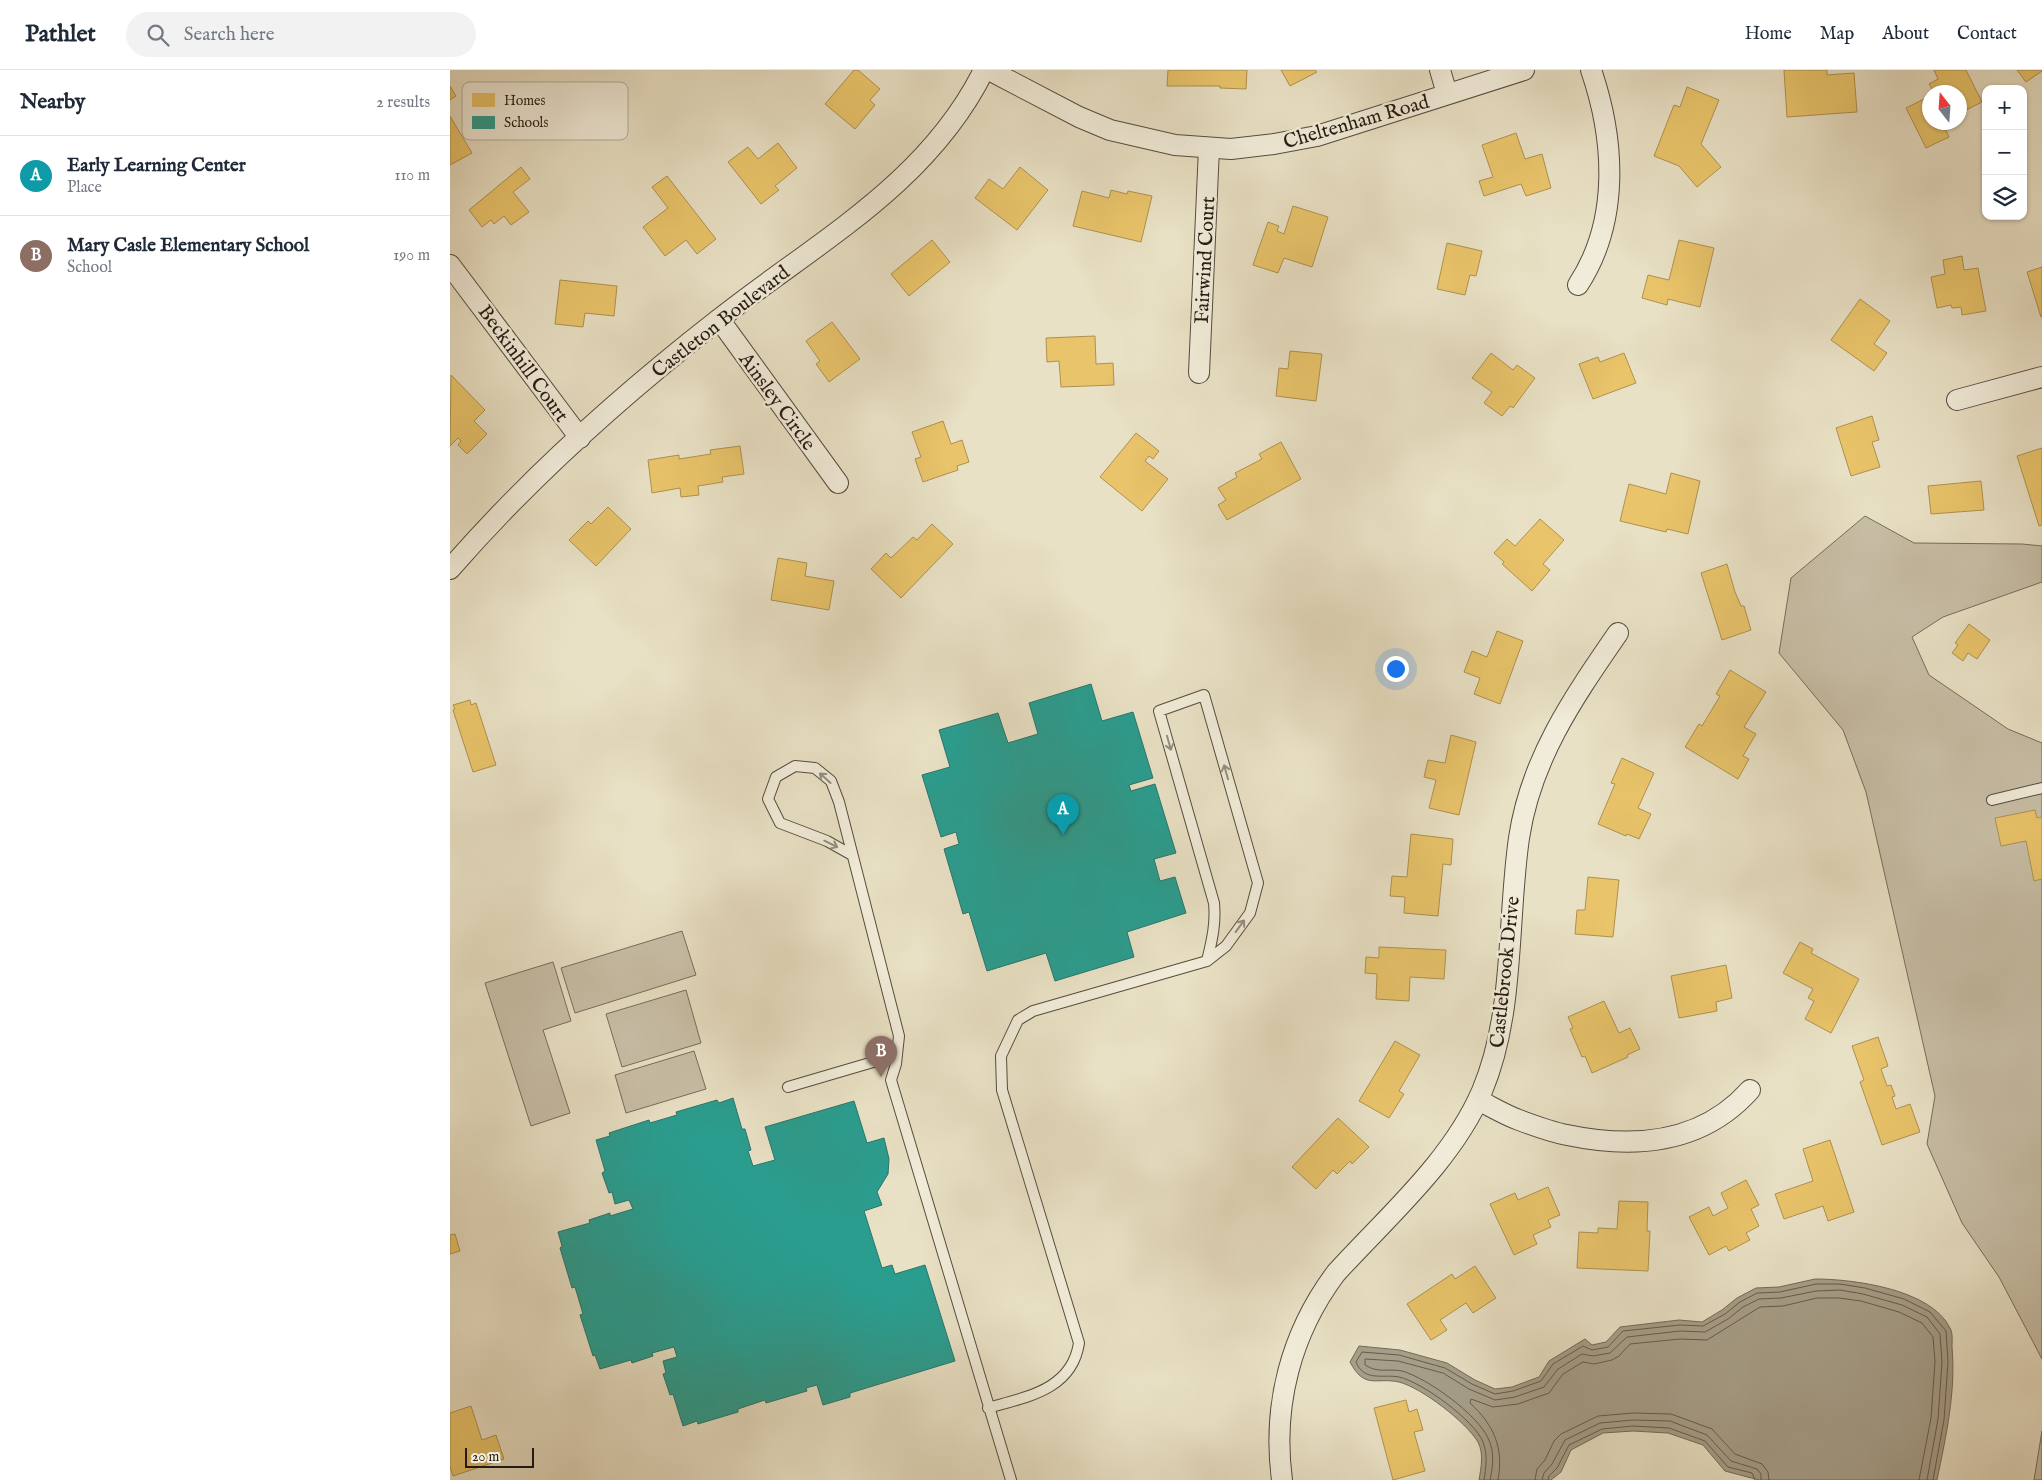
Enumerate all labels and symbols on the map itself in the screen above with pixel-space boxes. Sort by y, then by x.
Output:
legend [462,82,628,140]
north arrow [1922,85,1967,130]
street label: Cheltenham Road [1281,90,1433,155]
text: Homes [504,92,546,110]
text: Schools [504,114,548,132]
street label: Fairwind Court [1190,196,1221,324]
street label: Castleton Boulevard [647,260,795,384]
street label: Beckinhill Court [472,300,574,427]
street label: Ainsley Circle [732,347,821,456]
your location [1383,656,1409,682]
one-way arrow [1164,735,1174,751]
one-way arrow [1221,765,1230,781]
one-way arrow [819,772,832,783]
pin: A [1047,794,1079,835]
one-way arrow [824,839,839,849]
street label: Castlebrook Drive [1485,895,1526,1049]
one-way arrow [1235,920,1246,933]
pin: B [865,1036,897,1077]
scale bar [465,1445,534,1468]

